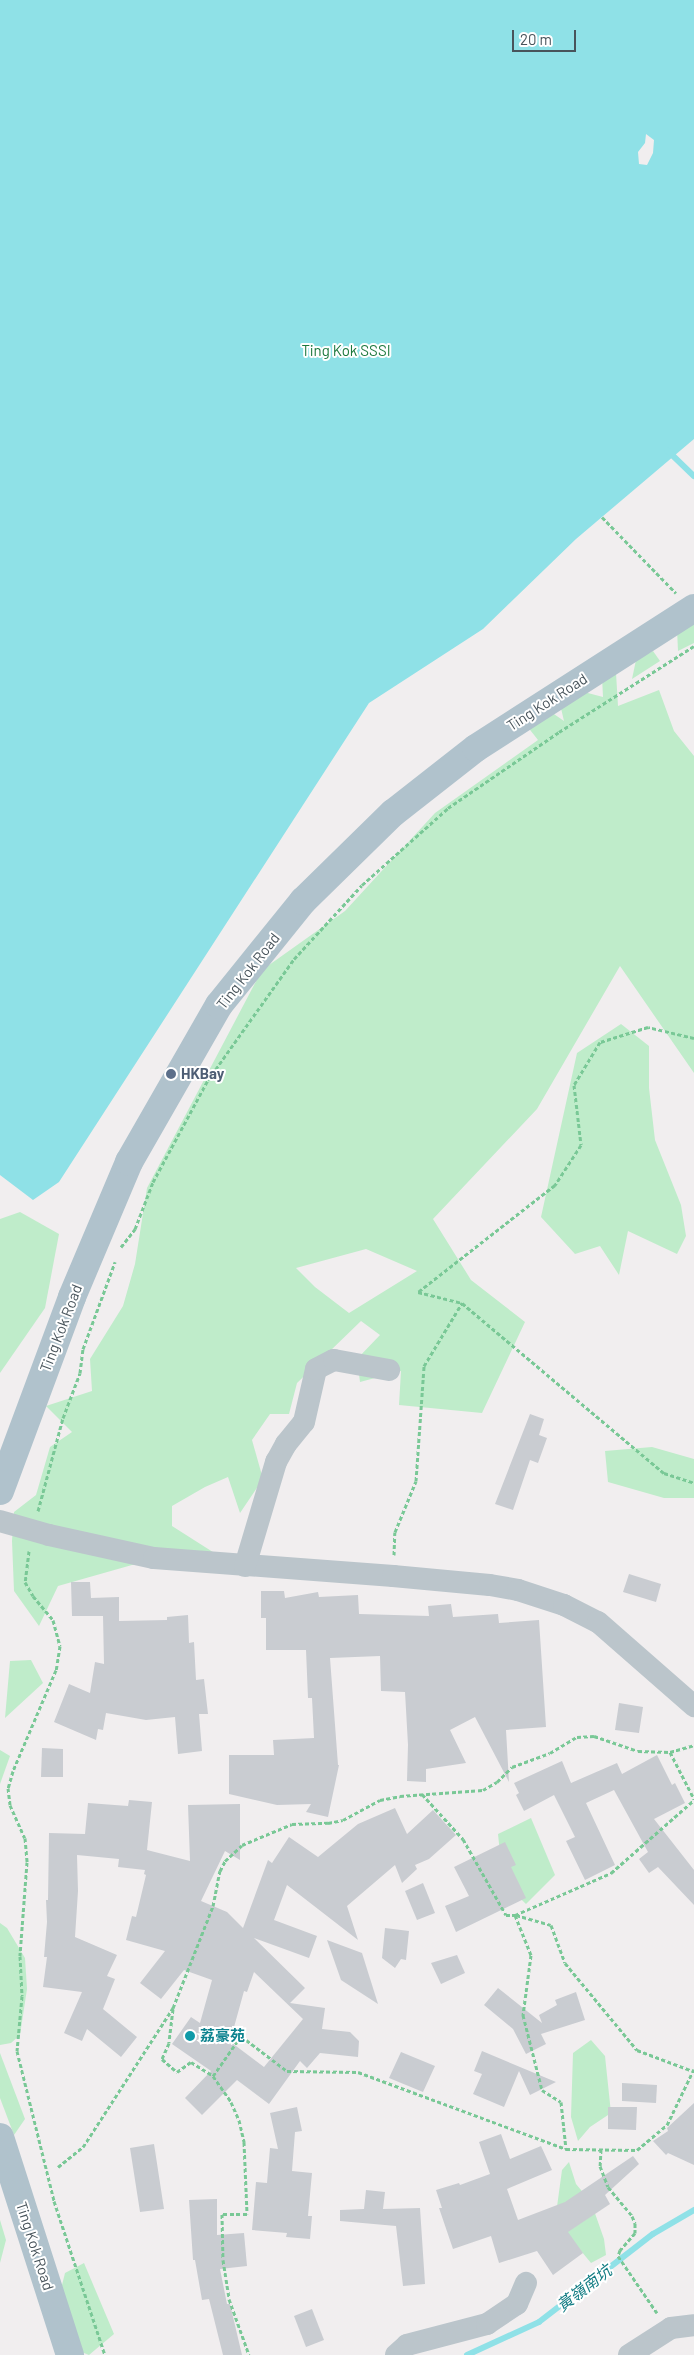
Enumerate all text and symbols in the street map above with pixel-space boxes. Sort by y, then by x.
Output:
scale bar [514,20,578,52]
text: 20 m [520,30,552,48]
park label: Ting Kok SSSI [301,342,391,360]
street label: Ting Kok Road [503,669,591,735]
street label: Ting Kok Road [213,929,283,1013]
place label: HKBay [181,1065,224,1083]
marker: HKBay [165,1068,177,1080]
street label: Ting Kok Road [36,1282,86,1374]
place label: 荔豪苑 [200,2027,245,2045]
marker: 荔豪苑 [184,2030,196,2042]
street label: Ting Kok Road [12,2199,58,2293]
water label: 黃嶺南坑 [553,2261,615,2315]

